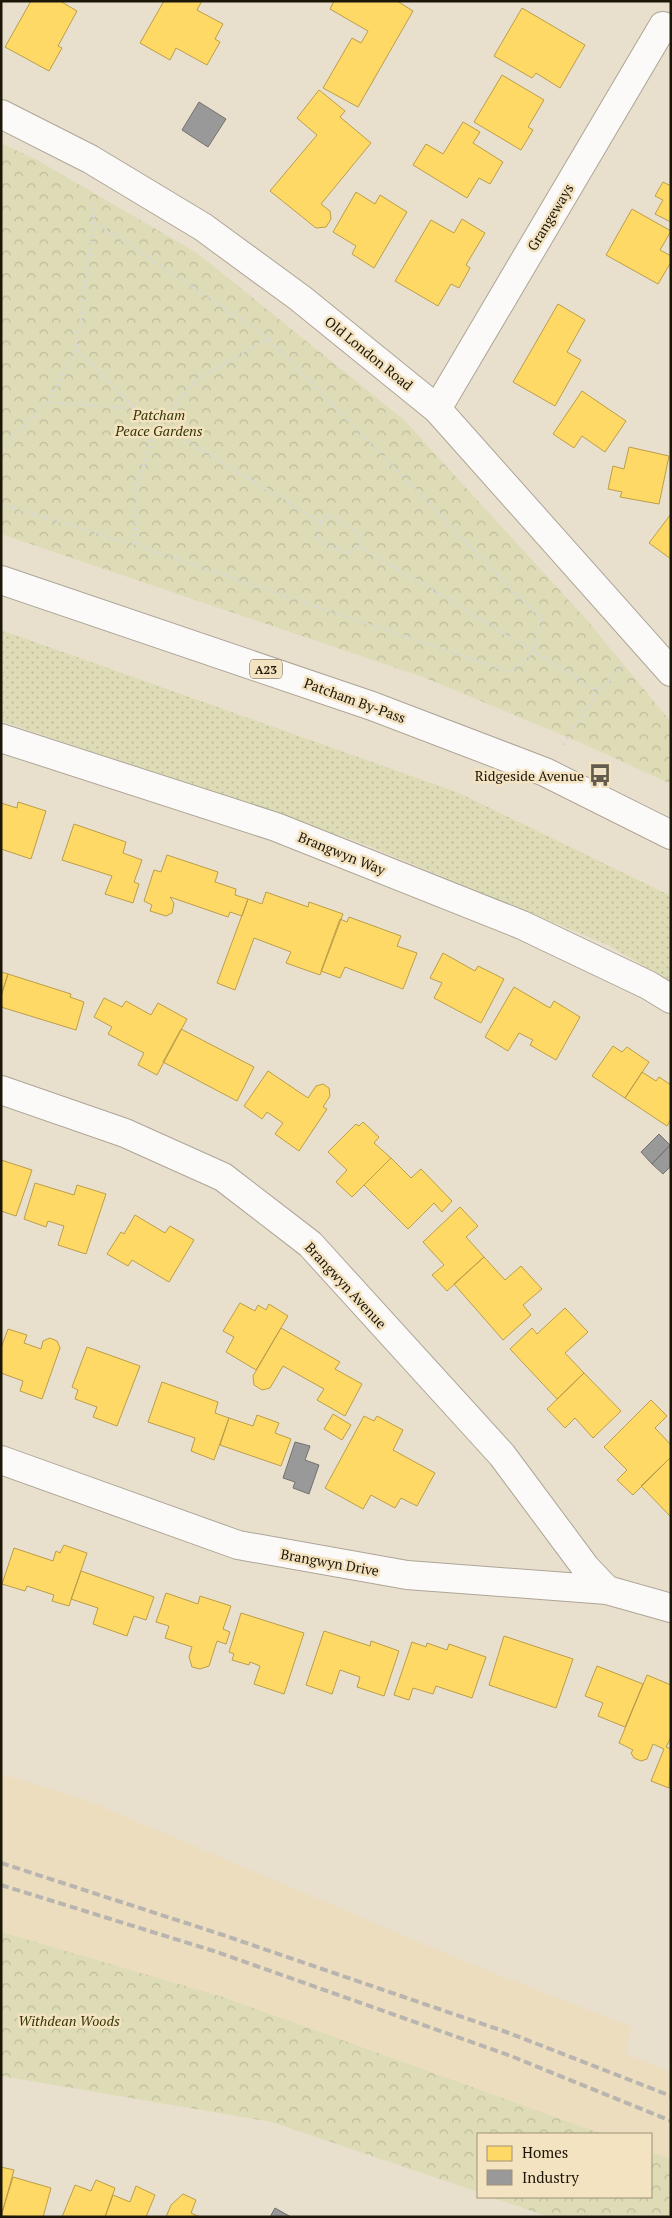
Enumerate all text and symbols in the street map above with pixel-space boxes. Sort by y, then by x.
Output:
street label: Grangeways [522,180,578,254]
street label: Old London Road [321,312,417,394]
park label: Patcham Peace Gardens [114,405,203,440]
road number: A23 [250,660,282,679]
street label: Patcham By-Pass [302,673,408,727]
bus stop icon: Ridgeside Avenue [587,762,613,788]
place label: Ridgeside Avenue [475,766,584,785]
street label: Brangwyn Way [296,827,389,879]
street label: Brangwyn Avenue [301,1238,391,1332]
street label: Brangwyn Drive [279,1544,381,1580]
park label: Withdean Woods [18,2011,120,2030]
legend [477,2133,652,2198]
text: Homes [522,2142,568,2162]
text: Industry [522,2167,579,2187]

